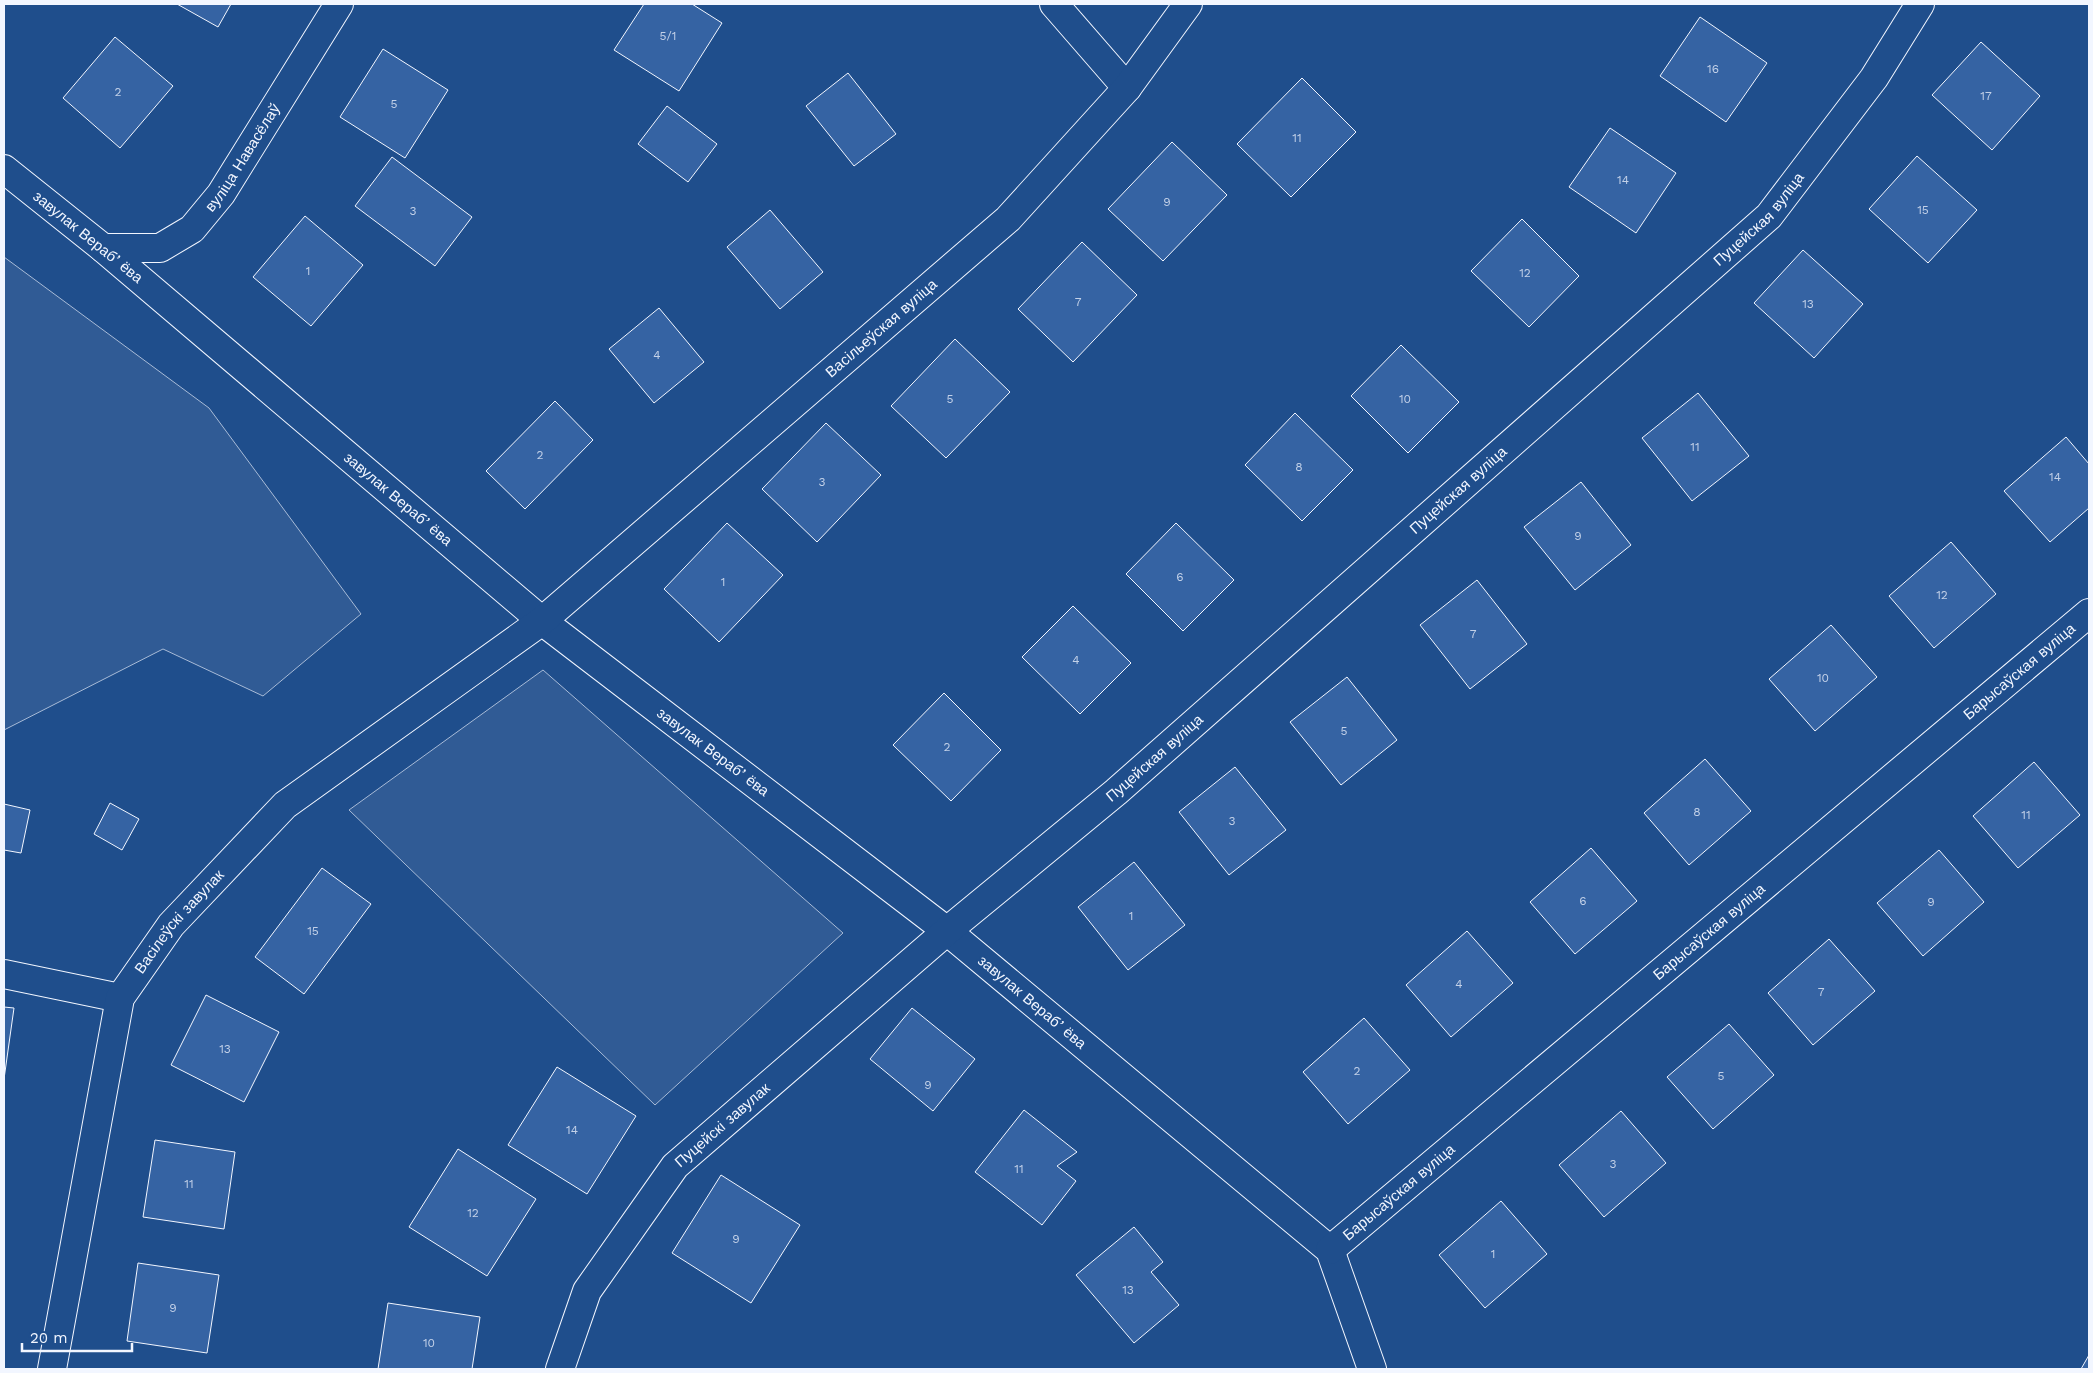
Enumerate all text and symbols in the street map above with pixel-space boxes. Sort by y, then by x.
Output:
house number: 5/1 [660,29,676,43]
house number: 16 [1707,62,1719,76]
house number: 2 [115,85,122,99]
house number: 17 [1980,89,1992,103]
house number: 5 [391,97,398,111]
street label: вуліца Навасёлаў [201,100,284,215]
house number: 11 [1292,131,1302,145]
street label: Пуцейская вуліца [1710,168,1808,270]
house number: 14 [1617,173,1629,187]
street label: завулак Верабʼёва [30,187,147,287]
house number: 9 [1163,195,1171,209]
house number: 15 [1917,203,1929,217]
house number: 3 [410,204,417,218]
house number: 1 [306,264,310,278]
house number: 12 [1519,266,1531,280]
street label: Васільеўская вуліца [822,275,941,381]
house number: 7 [1075,295,1082,309]
house number: 13 [1802,297,1814,311]
house number: 4 [653,348,661,362]
house number: 5 [947,392,954,406]
house number: 10 [1399,392,1411,406]
house number: 11 [1690,440,1700,454]
street label: Пуцейская вуліца [1406,442,1511,538]
street label: завулак Верабʼёва [340,448,456,550]
house number: 2 [537,448,544,462]
house number: 8 [1295,460,1303,474]
house number: 14 [2049,470,2061,484]
house number: 3 [819,475,826,489]
house number: 9 [1574,529,1582,543]
house number: 6 [1176,570,1184,584]
house number: 1 [721,575,725,589]
house number: 12 [1936,588,1948,602]
street label: Барысаўская вуліца [1960,619,2079,723]
house number: 7 [1470,627,1477,641]
house number: 4 [1072,653,1080,667]
house number: 10 [1817,671,1829,685]
street label: завулак Верабʼёва [653,704,773,800]
street label: Пуцейская вуліца [1102,710,1207,806]
house number: 5 [1341,724,1348,738]
house number: 2 [944,740,951,754]
house number: 8 [1693,805,1701,819]
house number: 11 [2021,808,2031,822]
house number: 3 [1229,814,1236,828]
street label: Васілеўскі завулак [131,866,228,977]
street label: Барысаўская вуліца [1650,879,1769,984]
house number: 6 [1579,894,1587,908]
house number: 9 [1927,895,1935,909]
house number: 1 [1129,909,1133,923]
house number: 15 [307,924,319,938]
street label: завулак Верабʼёва [974,951,1090,1053]
house number: 4 [1455,977,1463,991]
house number: 7 [1818,985,1825,999]
house number: 13 [219,1042,231,1056]
house number: 2 [1354,1064,1361,1078]
house number: 5 [1718,1069,1725,1083]
house number: 9 [924,1078,932,1092]
street label: Пуцейскі завулак [671,1079,774,1171]
house number: 14 [566,1123,578,1137]
street label: Барысаўская вуліца [1339,1140,1459,1244]
house number: 3 [1610,1157,1617,1171]
house number: 11 [1014,1162,1024,1176]
house number: 11 [184,1177,194,1191]
house number: 12 [467,1206,479,1220]
house number: 9 [732,1232,740,1246]
house number: 1 [1491,1247,1495,1261]
house number: 13 [1122,1283,1134,1297]
house number: 9 [169,1301,177,1315]
scale bar [22,1320,132,1352]
text: 20 m [30,1329,68,1347]
house number: 10 [423,1336,435,1350]

